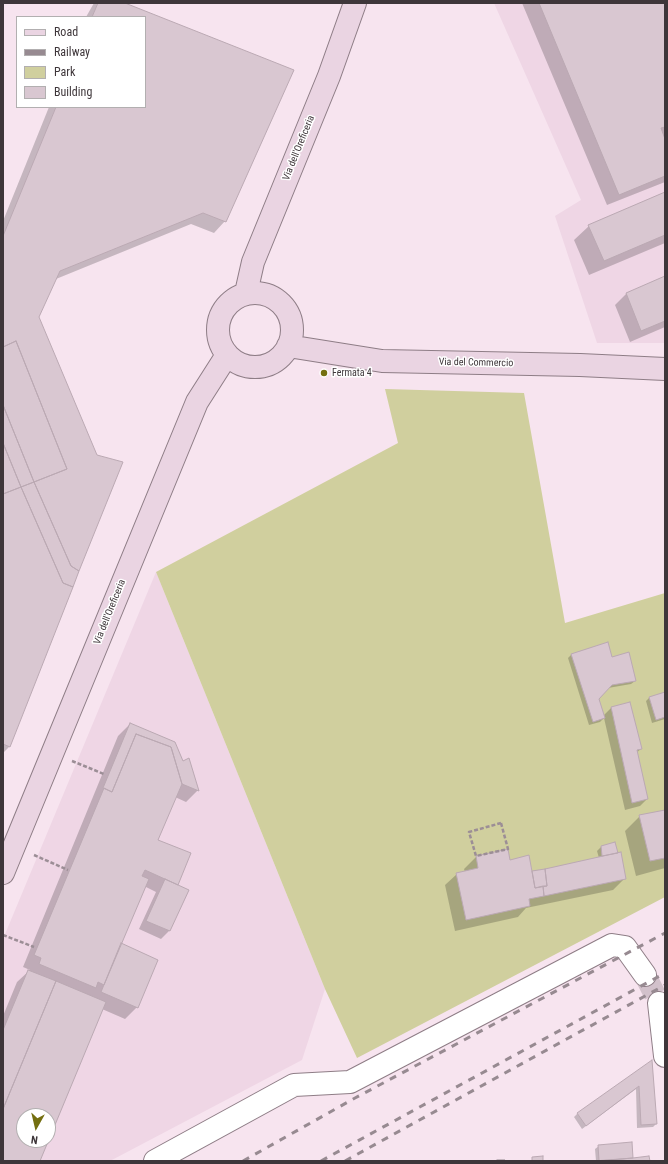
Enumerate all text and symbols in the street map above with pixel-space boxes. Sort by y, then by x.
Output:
legend [16,16,146,108]
text: Road [54,25,78,39]
text: Railway [54,45,90,59]
text: Park [54,65,75,79]
text: Building [54,85,92,99]
street label: Via dell'Oreficeria [281,114,317,182]
street label: Via del Commercio [439,356,513,370]
place label: Fermata 4 [332,367,372,379]
marker: Fermata 4 [319,368,329,378]
street label: Via dell'Oreficeria [92,578,128,646]
north arrow [16,1108,56,1148]
text: N [30,1132,39,1146]

